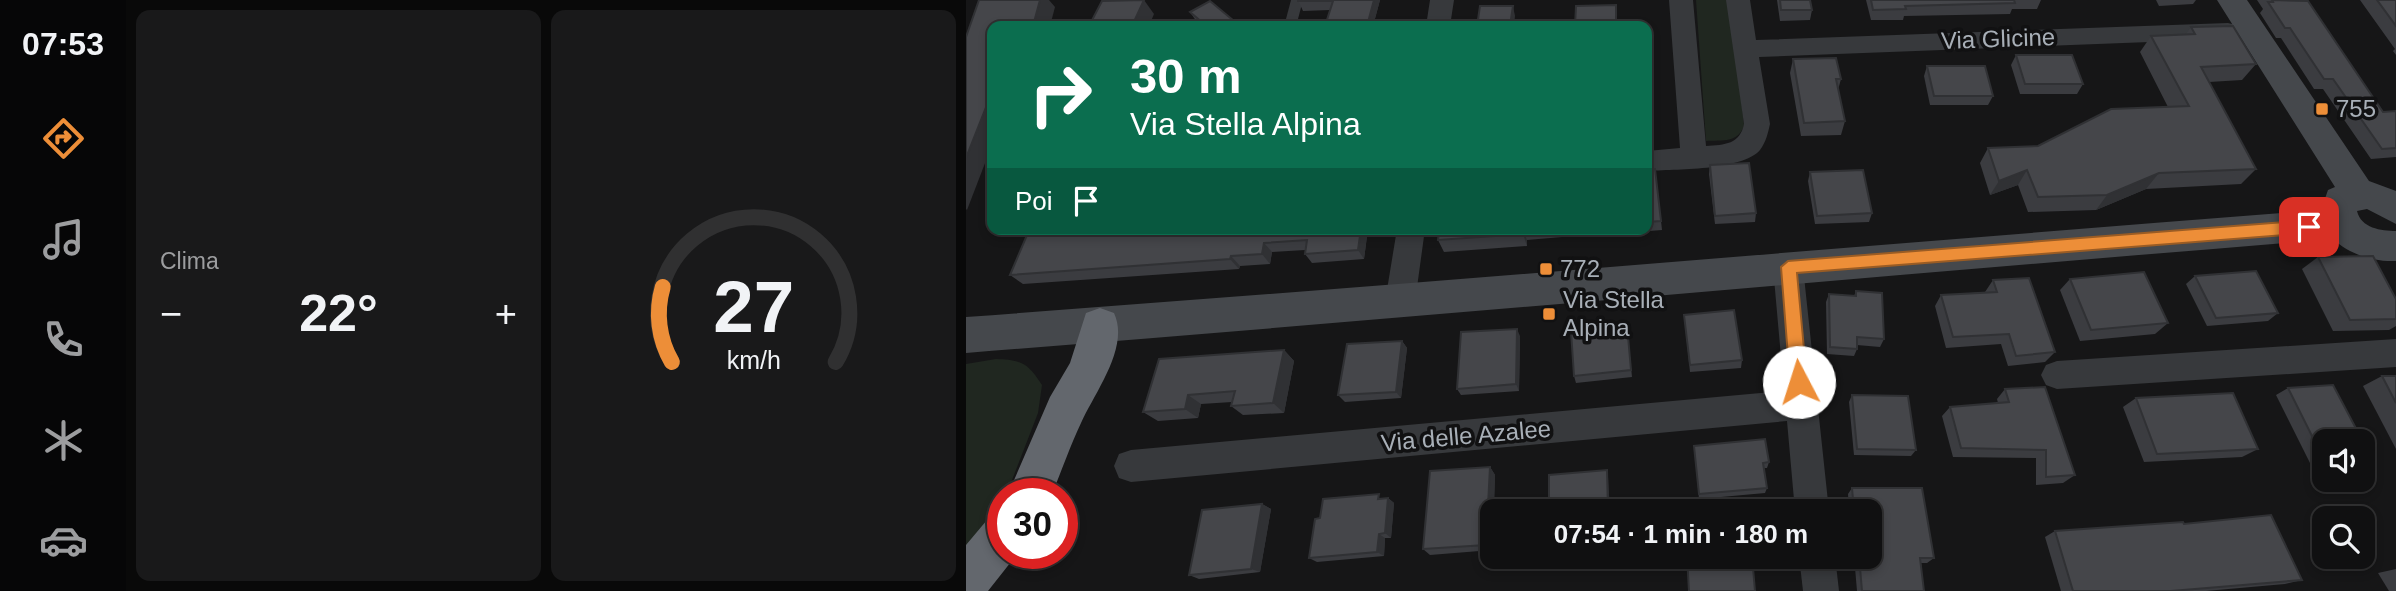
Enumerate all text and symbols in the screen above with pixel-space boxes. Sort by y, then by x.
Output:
street label: Via Glicine [1940,23,2056,54]
text: 07:53 [22,26,104,62]
icon: right [1015,49,1106,140]
text: 30 m [1130,49,1242,103]
place label: 755 [2336,95,2376,122]
marker: 755 [2314,101,2330,117]
text: Via Stella Alpina [1130,106,1361,142]
icon: directions [39,114,88,163]
icon: arrive [1067,182,1105,220]
text: Poi [1015,186,1053,216]
pin [2279,197,2339,257]
icon: arrive [2290,208,2328,246]
icon: music [39,215,88,264]
text: Clima [160,248,219,274]
place label: 772 [1560,255,1600,282]
marker: 772 [1538,261,1554,277]
text: 27 [713,266,794,347]
text: 22° [299,284,378,342]
place label: Via Stella Alpina [1563,286,1665,341]
text: − [160,293,182,335]
text: + [495,293,517,335]
marker: Via Stella Alpina [1541,306,1557,322]
icon: phone [39,315,88,364]
text: km/h [726,345,781,373]
position arrow [1762,345,1836,419]
street label: Via delle Azalee [1380,415,1552,456]
icon: climate [39,416,88,465]
map controls [2312,429,2375,569]
button: sound [2312,429,2375,492]
speed limit sign: 30 [987,478,1078,569]
button: search [2312,506,2375,569]
icon: car [39,516,88,565]
text: 07:54 · 1 min · 180 m [1554,519,1808,549]

